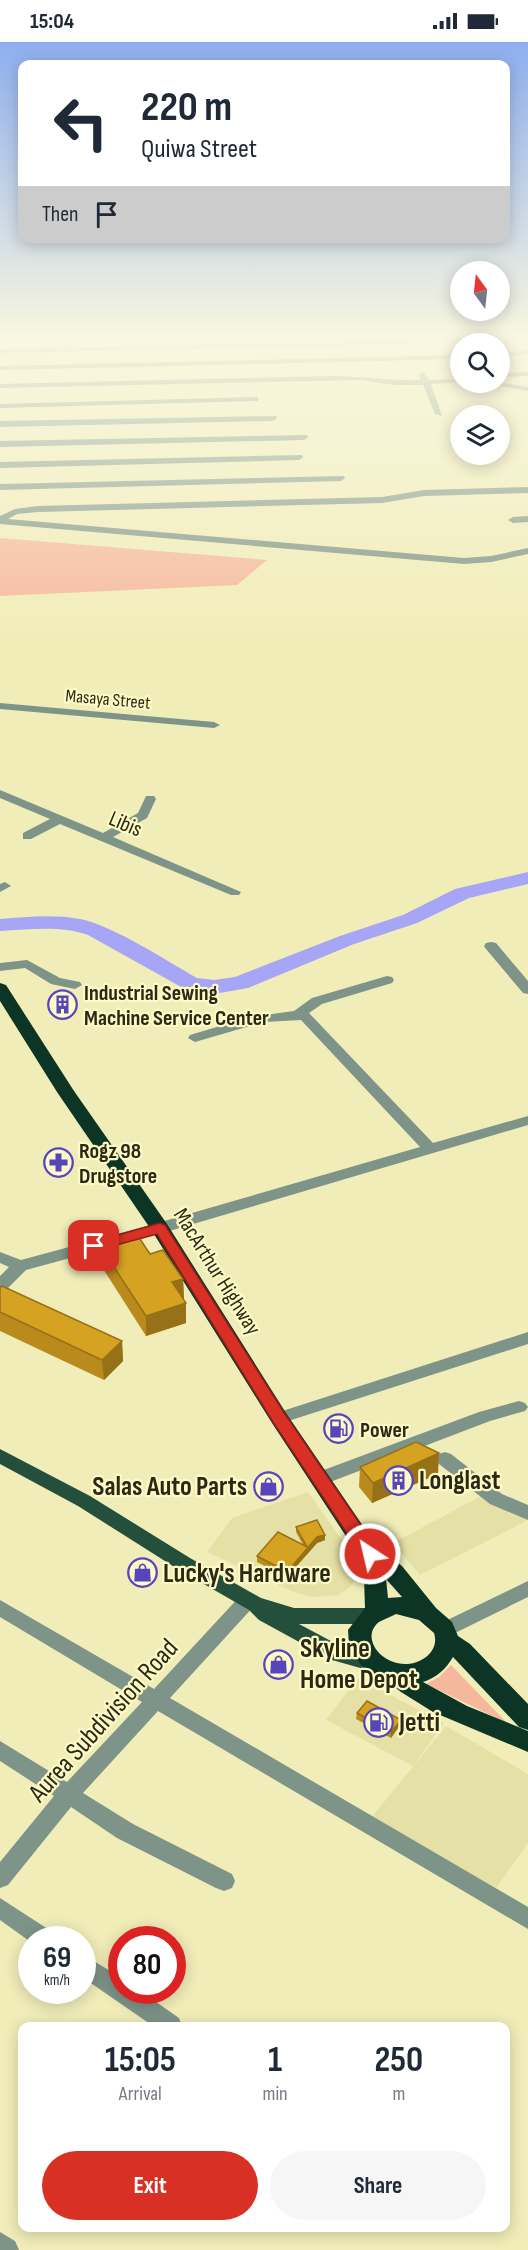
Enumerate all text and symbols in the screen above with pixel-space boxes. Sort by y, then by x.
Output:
text: 15:04 [30,8,74,35]
text: 220 m [141,82,232,133]
icon: left [42,84,120,162]
text: Quiwa Street [141,133,257,165]
icon: arrive [90,198,123,231]
text: Then [42,201,78,228]
north arrow [450,261,510,321]
map controls [450,261,510,465]
button: search [450,333,510,393]
button: layers [450,405,510,465]
street label: Masaya Street [65,685,152,714]
street label: Libis [105,805,146,843]
place label: Industrial Sewing Machine Service Center [84,980,269,1032]
building icon: Industrial Sewing Machine Service Center [47,989,79,1021]
place label: Rogz 98 Drugstore [79,1138,157,1190]
pharmacy icon: Rogz 98 Drugstore [42,1147,74,1179]
street label: MacArthur Highway [167,1203,267,1341]
pin [68,1220,119,1271]
icon: arrive [77,1229,110,1262]
fuel station icon: Power [323,1413,355,1445]
place label: Power [360,1417,409,1444]
building icon: Longlast [382,1464,414,1496]
place label: Longlast [419,1465,500,1497]
shop icon: Salas Auto Parts [252,1470,284,1502]
place label: Salas Auto Parts [92,1471,247,1503]
position arrow [338,1522,402,1586]
shop icon: Lucky's Hardware [126,1557,158,1589]
place label: Lucky's Hardware [163,1558,331,1590]
street label: Aurea Subdivision Road [22,1633,185,1810]
place label: Skyline Home Depot [300,1633,418,1696]
shop icon: Skyline Home Depot [263,1648,295,1680]
fuel station icon: Jetti [362,1706,394,1738]
place label: Jetti [398,1707,440,1739]
speed limit sign: 80 [108,1926,186,2004]
text: 69 [43,1940,71,1976]
text: km/h [44,1971,70,1990]
text: 15:05 [105,2039,176,2082]
text: 1 [268,2039,282,2082]
text: 250 [374,2039,423,2082]
text: Arrival [119,2082,162,2106]
text: min [263,2082,288,2106]
text: m [392,2082,405,2106]
button: Exit [42,2151,258,2220]
button: Share [270,2151,486,2220]

